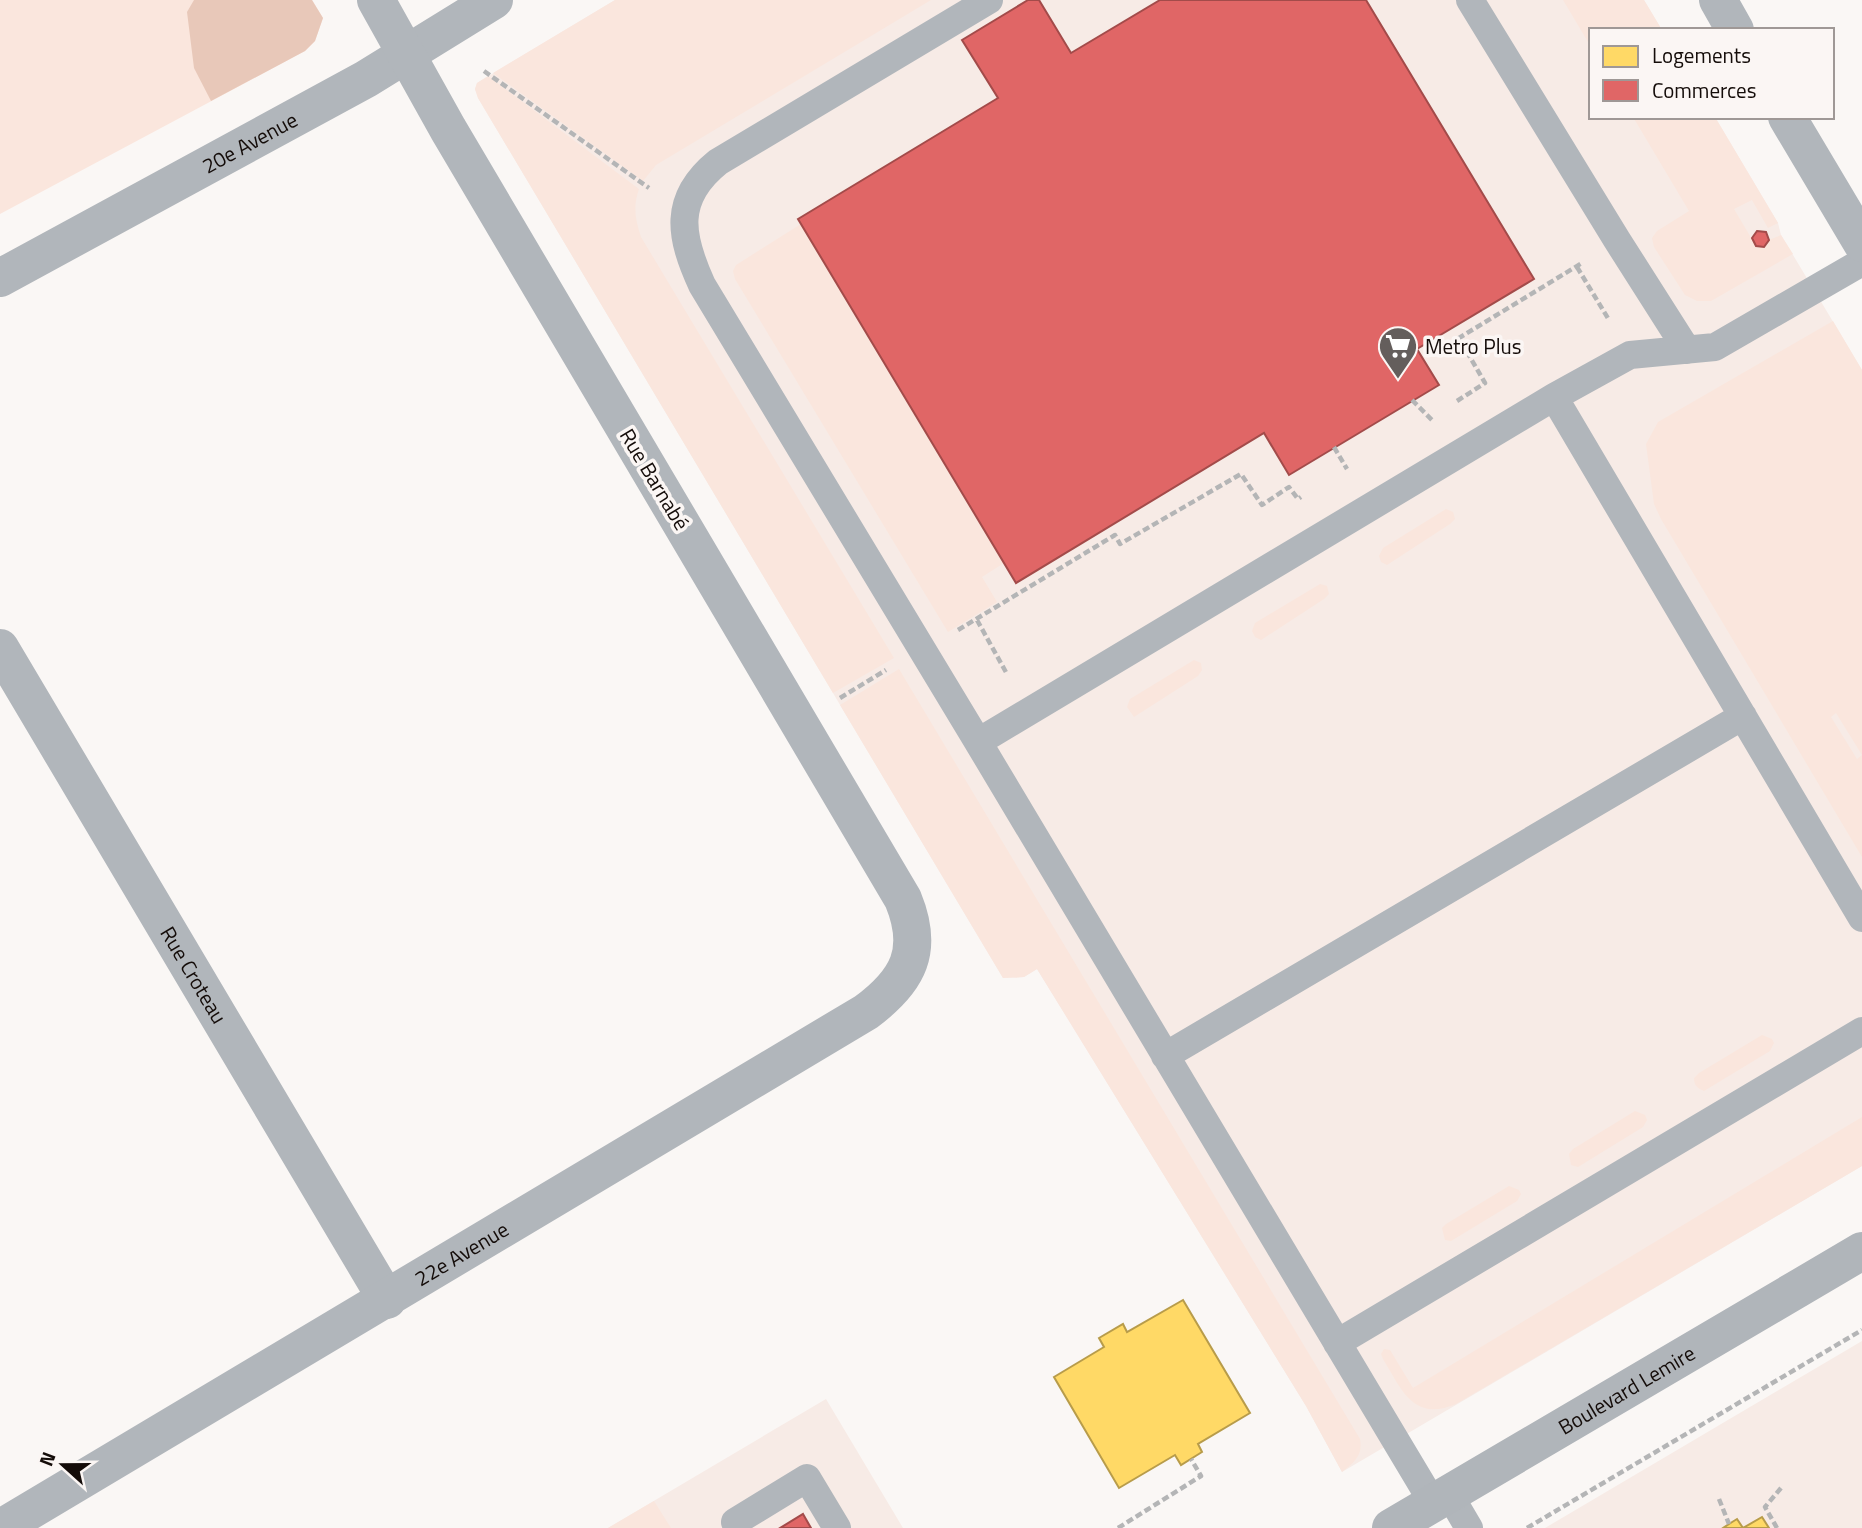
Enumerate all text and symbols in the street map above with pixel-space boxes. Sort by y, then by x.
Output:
legend [1589,28,1834,119]
text: Logements [1652,39,1751,71]
text: Commerces [1652,74,1756,106]
street label: 20e Avenue [196,103,303,181]
supermarket icon: Metro Plus [1377,325,1419,380]
place label: Metro Plus [1425,330,1521,362]
street label: Rue Barnabé [612,422,698,536]
street label: Rue Croteau [153,920,235,1030]
street label: 22e Avenue [408,1213,514,1294]
street label: Boulevard Lemire [1552,1337,1701,1442]
north arrow [28,1430,98,1500]
text: N [31,1447,63,1470]

